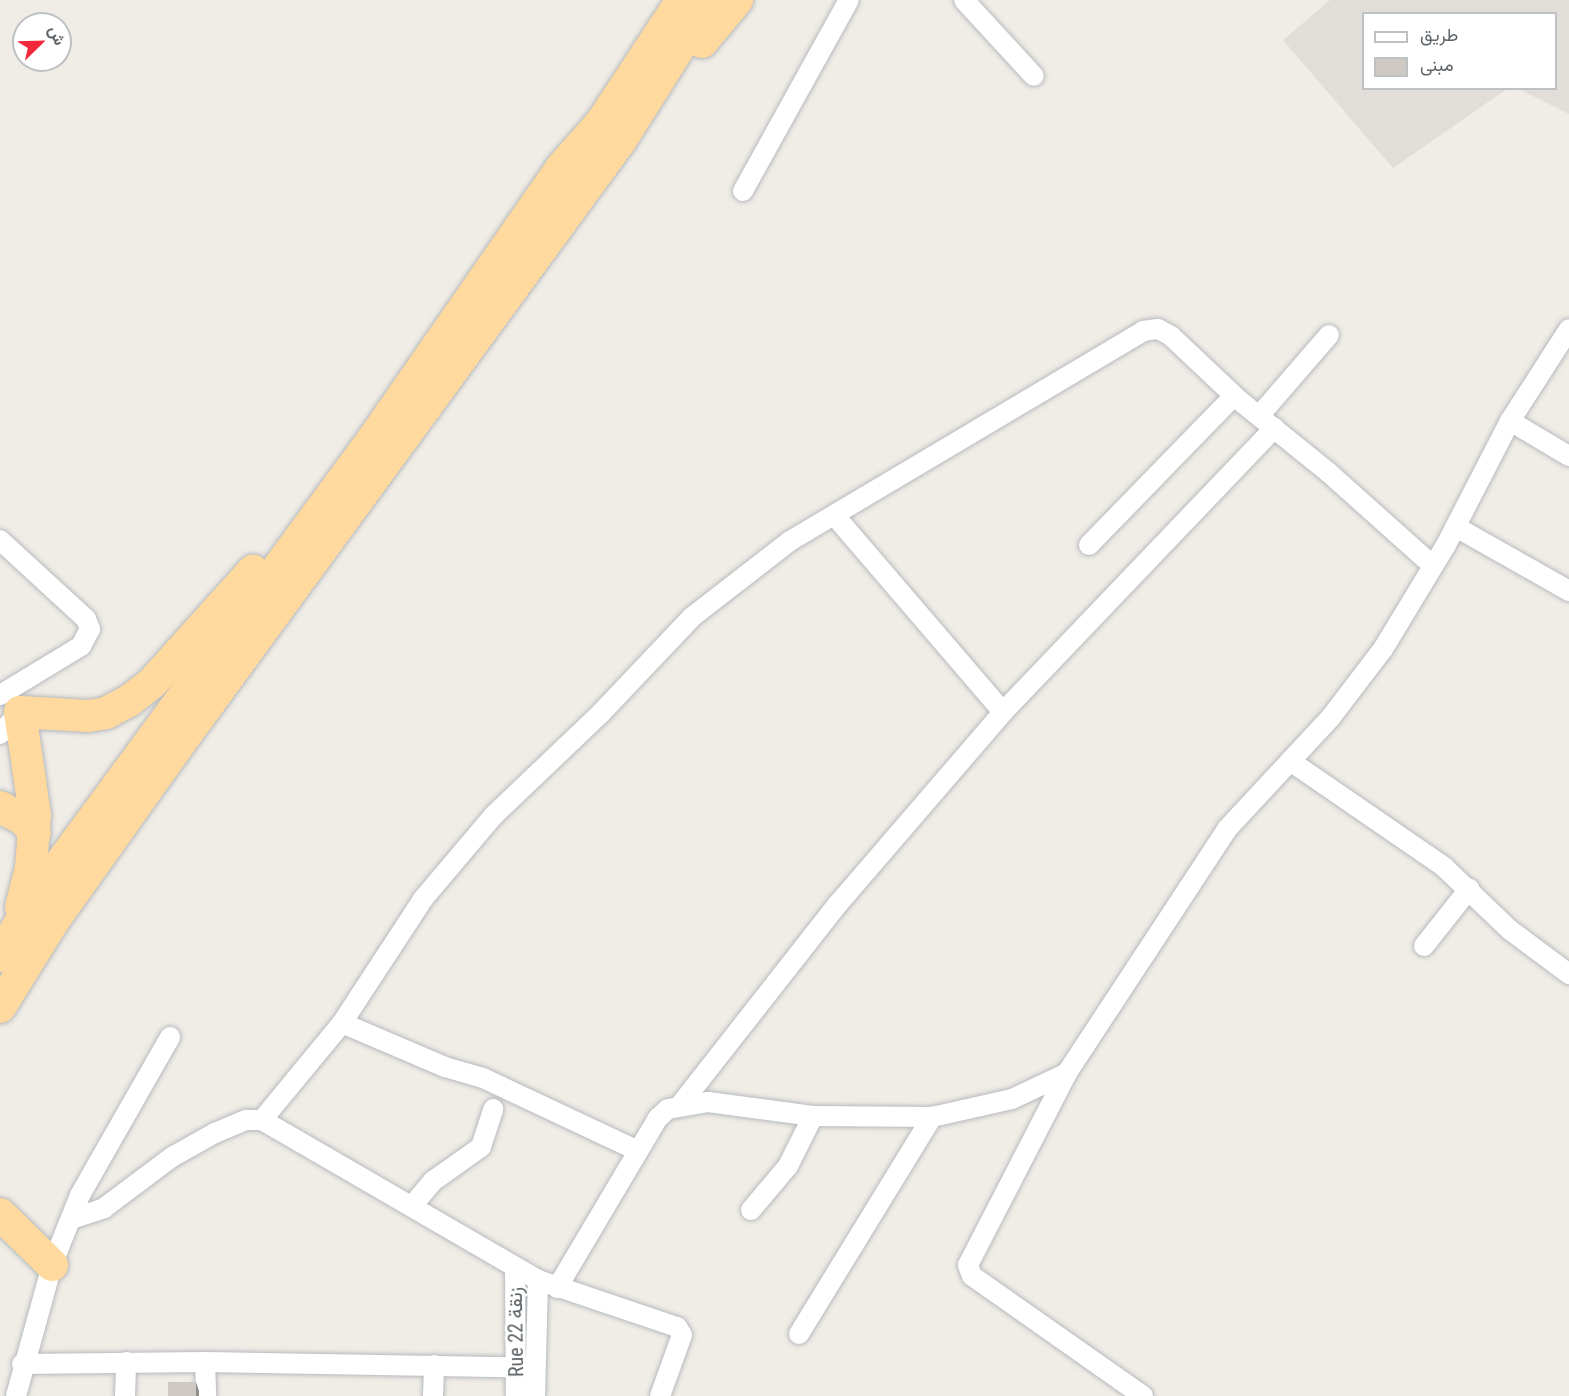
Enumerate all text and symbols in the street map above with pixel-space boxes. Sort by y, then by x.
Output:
north arrow [12,12,72,72]
legend [1362,12,1557,90]
text: ش [45,23,70,48]
text: طريق [1420,24,1458,45]
text: مبنى [1420,54,1454,75]
street label: Rue 22 زنقة [503,1287,529,1377]

